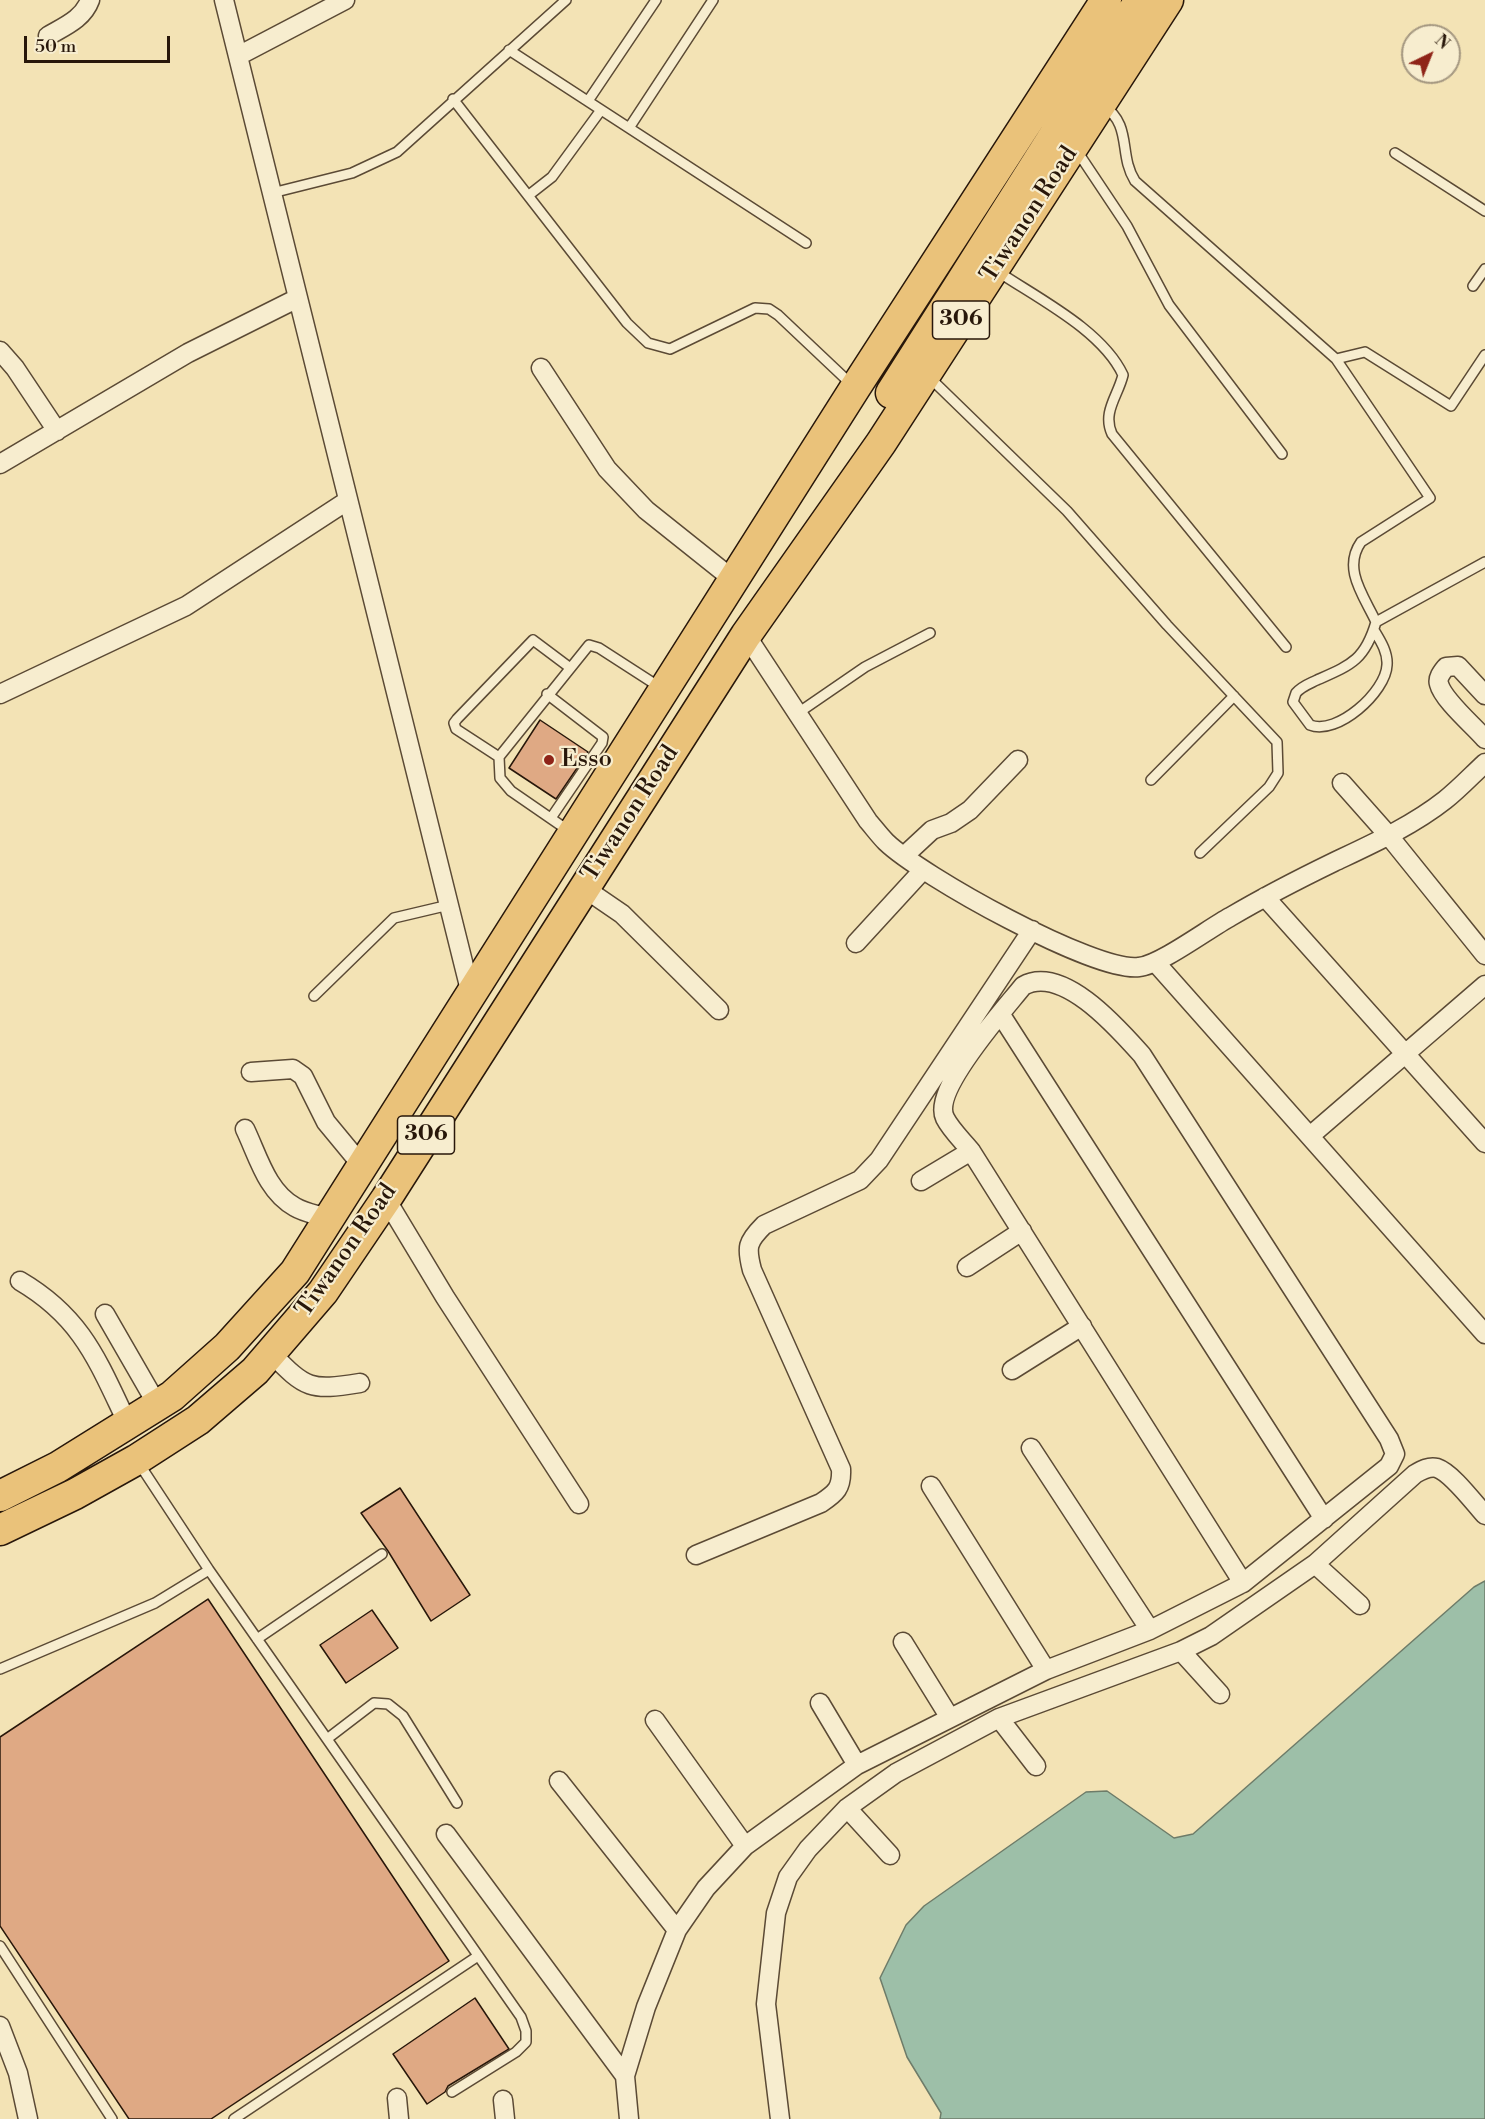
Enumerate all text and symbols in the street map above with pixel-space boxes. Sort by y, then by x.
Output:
scale bar [27,24,172,62]
north arrow [1401,24,1461,84]
text: N [1430,31,1453,54]
text: 50 m [35,35,76,58]
street label: Tiwanon Road [975,142,1085,288]
road number: 306 [932,301,990,339]
street label: Tiwanon Road [576,741,686,887]
place label: Esso [561,746,612,774]
marker: Esso [542,753,556,767]
road number: 306 [398,1116,454,1154]
street label: Tiwanon Road [290,1179,404,1323]

